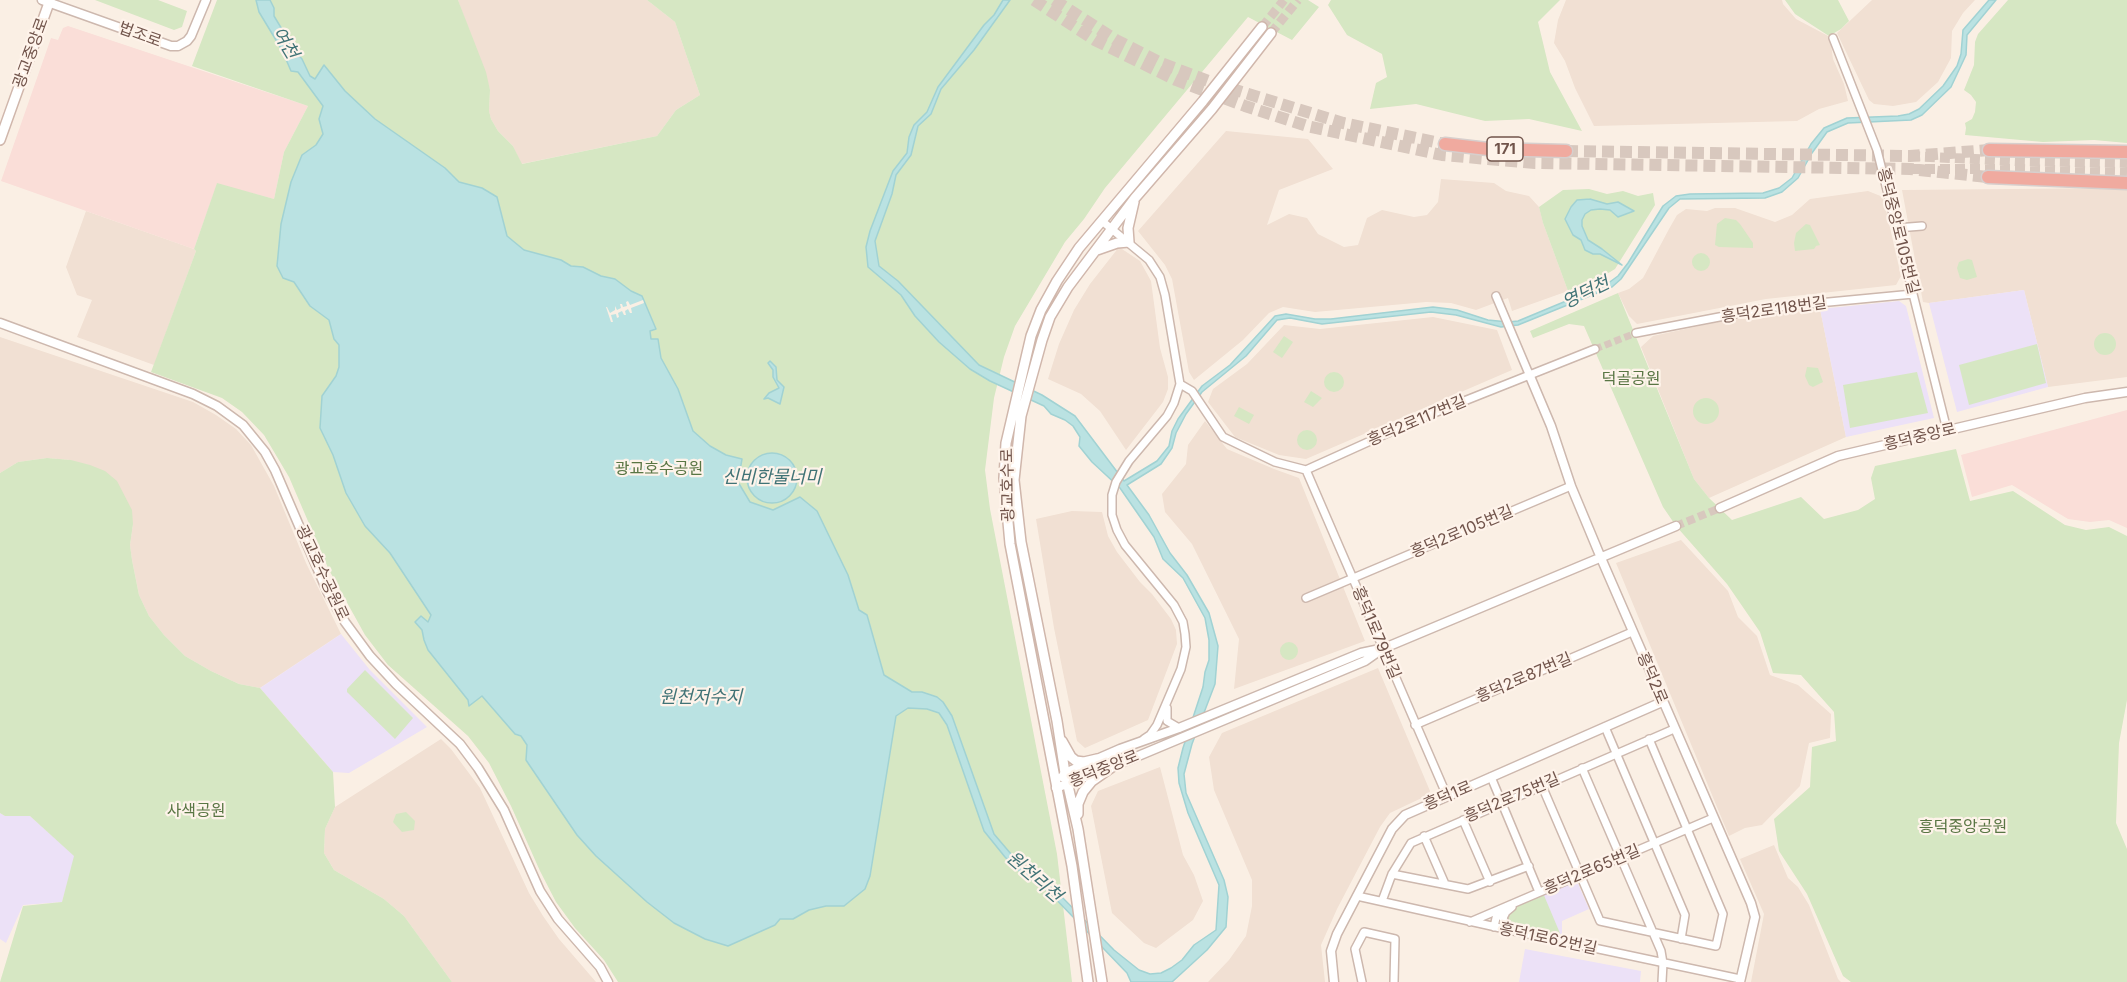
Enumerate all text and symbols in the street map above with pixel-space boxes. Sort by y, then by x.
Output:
street label: 광교중앙로 [9,15,53,91]
street label: 법조로 [116,18,164,52]
water label: 여천 [267,23,303,63]
road number: 171 [1487,137,1523,161]
street label: 흥덕중앙로105번길 [1873,166,1923,296]
water label: 영덕천 [1559,272,1613,314]
street label: 흥덕2로118번길 [1720,293,1828,327]
park label: 덕골공원 [1602,369,1660,389]
street label: 흥덕2로117번길 [1365,392,1469,450]
street label: 흥덕중앙로 [1882,419,1958,455]
street label: 광교호수로 [998,448,1018,522]
park label: 광교호수공원 [615,459,703,479]
water label: 신비한물너미 [722,467,822,489]
street label: 흥덕2로105번길 [1408,502,1516,562]
street label: 광교호수공원로 [292,522,352,624]
street label: 흥덕1로79번길 [1348,584,1404,682]
street label: 흥덕2로87번길 [1473,649,1575,707]
street label: 흥덕2로 [1633,649,1671,707]
water label: 원천저수지 [660,687,742,709]
street label: 흥덕중앙로 [1066,746,1142,792]
street label: 흥덕2로75번길 [1461,769,1563,827]
street label: 흥덕1로 [1421,777,1475,815]
park label: 사색공원 [167,801,225,821]
park label: 흥덕중앙공원 [1919,817,2007,837]
street label: 흥덕2로65번길 [1541,841,1643,899]
water label: 원천리천 [1002,847,1066,907]
street label: 흥덕1로62번길 [1497,919,1599,959]

